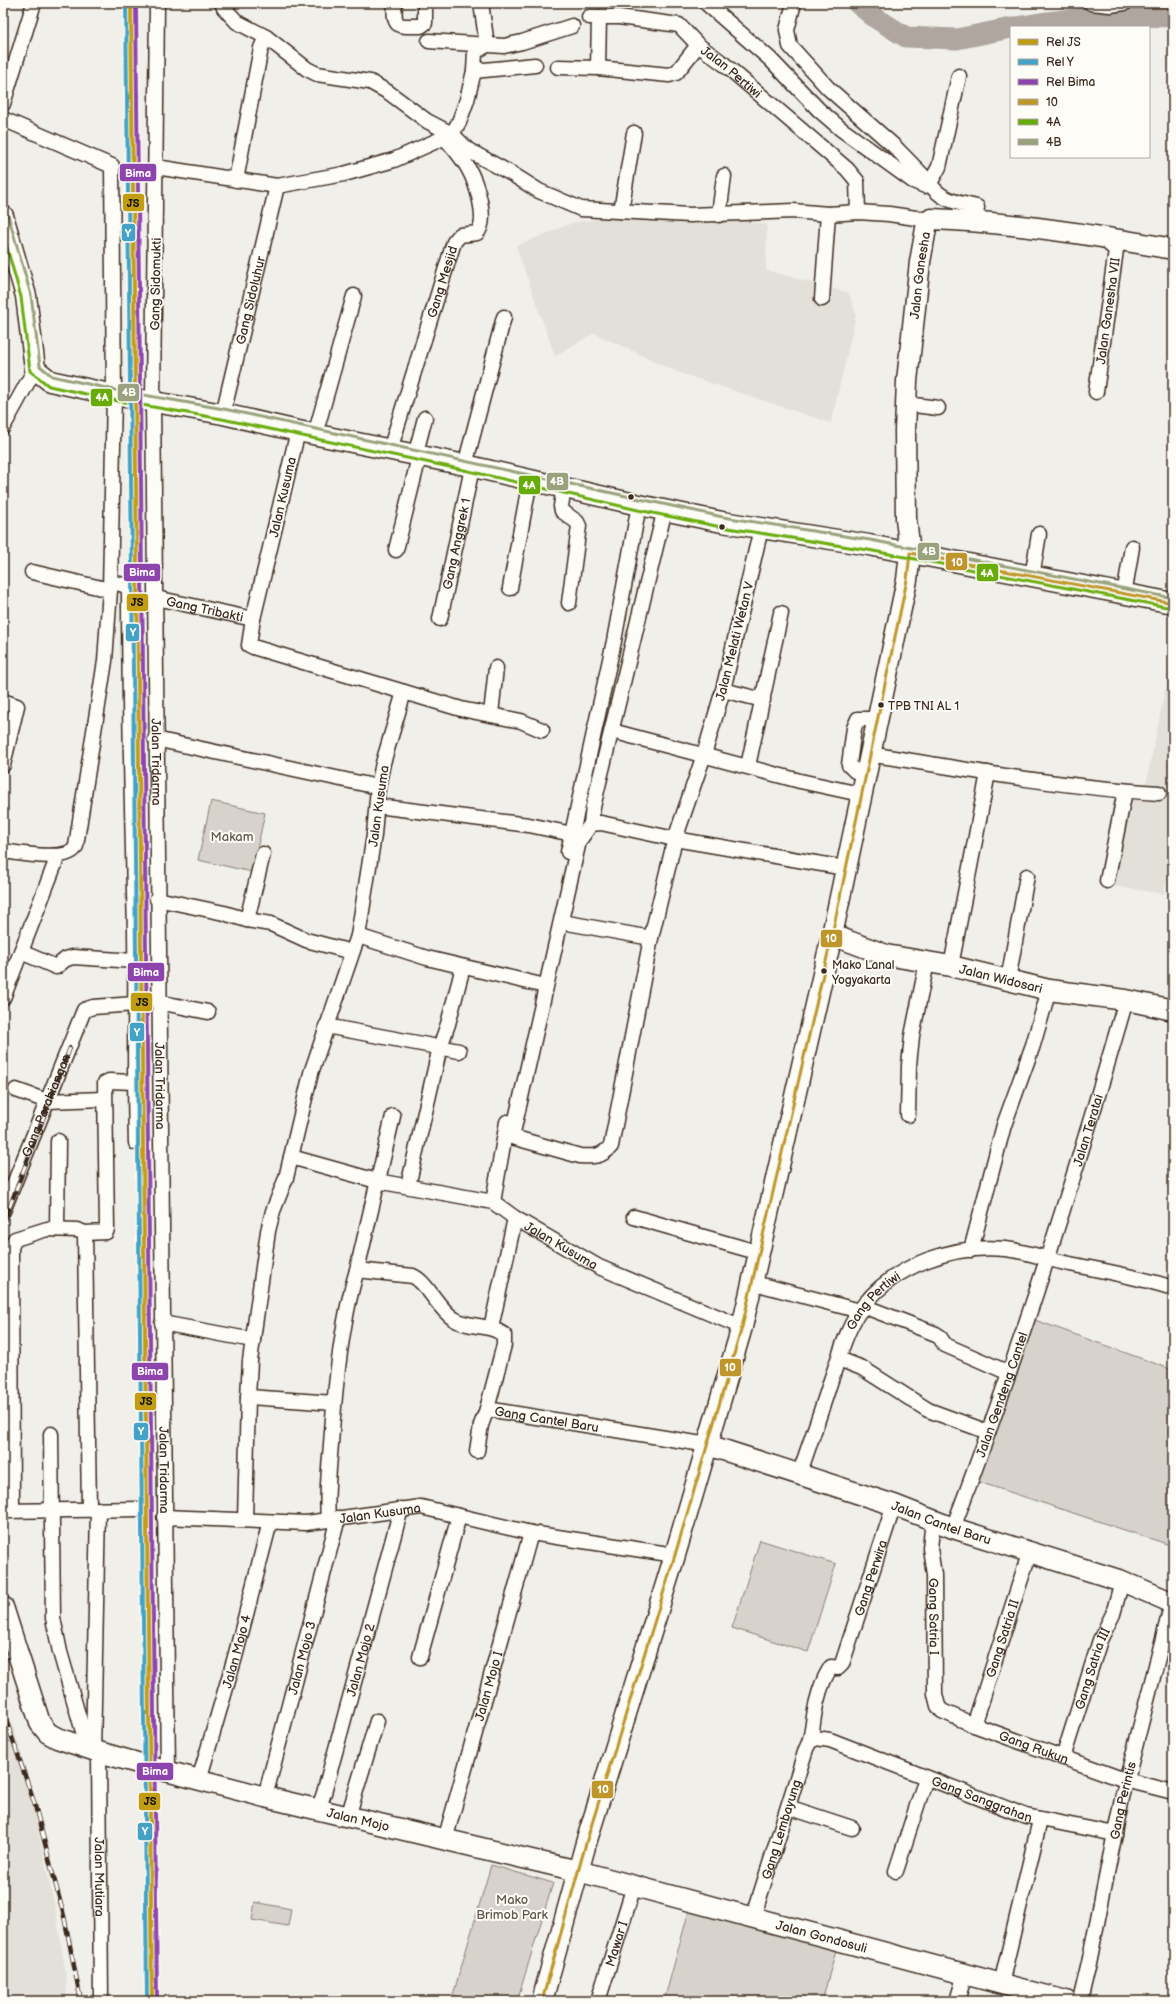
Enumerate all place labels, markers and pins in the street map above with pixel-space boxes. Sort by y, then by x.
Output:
unlabelled marker [626,492,636,502]
unlabelled marker [717,522,727,532]
place label: TPB TNI AL 1 [888,699,959,714]
marker: TPB TNI AL 1 [876,700,886,710]
place label: Mako Lanal Yogyakarta [831,958,894,988]
marker: Mako Lanal Yogyakarta [819,966,829,976]

